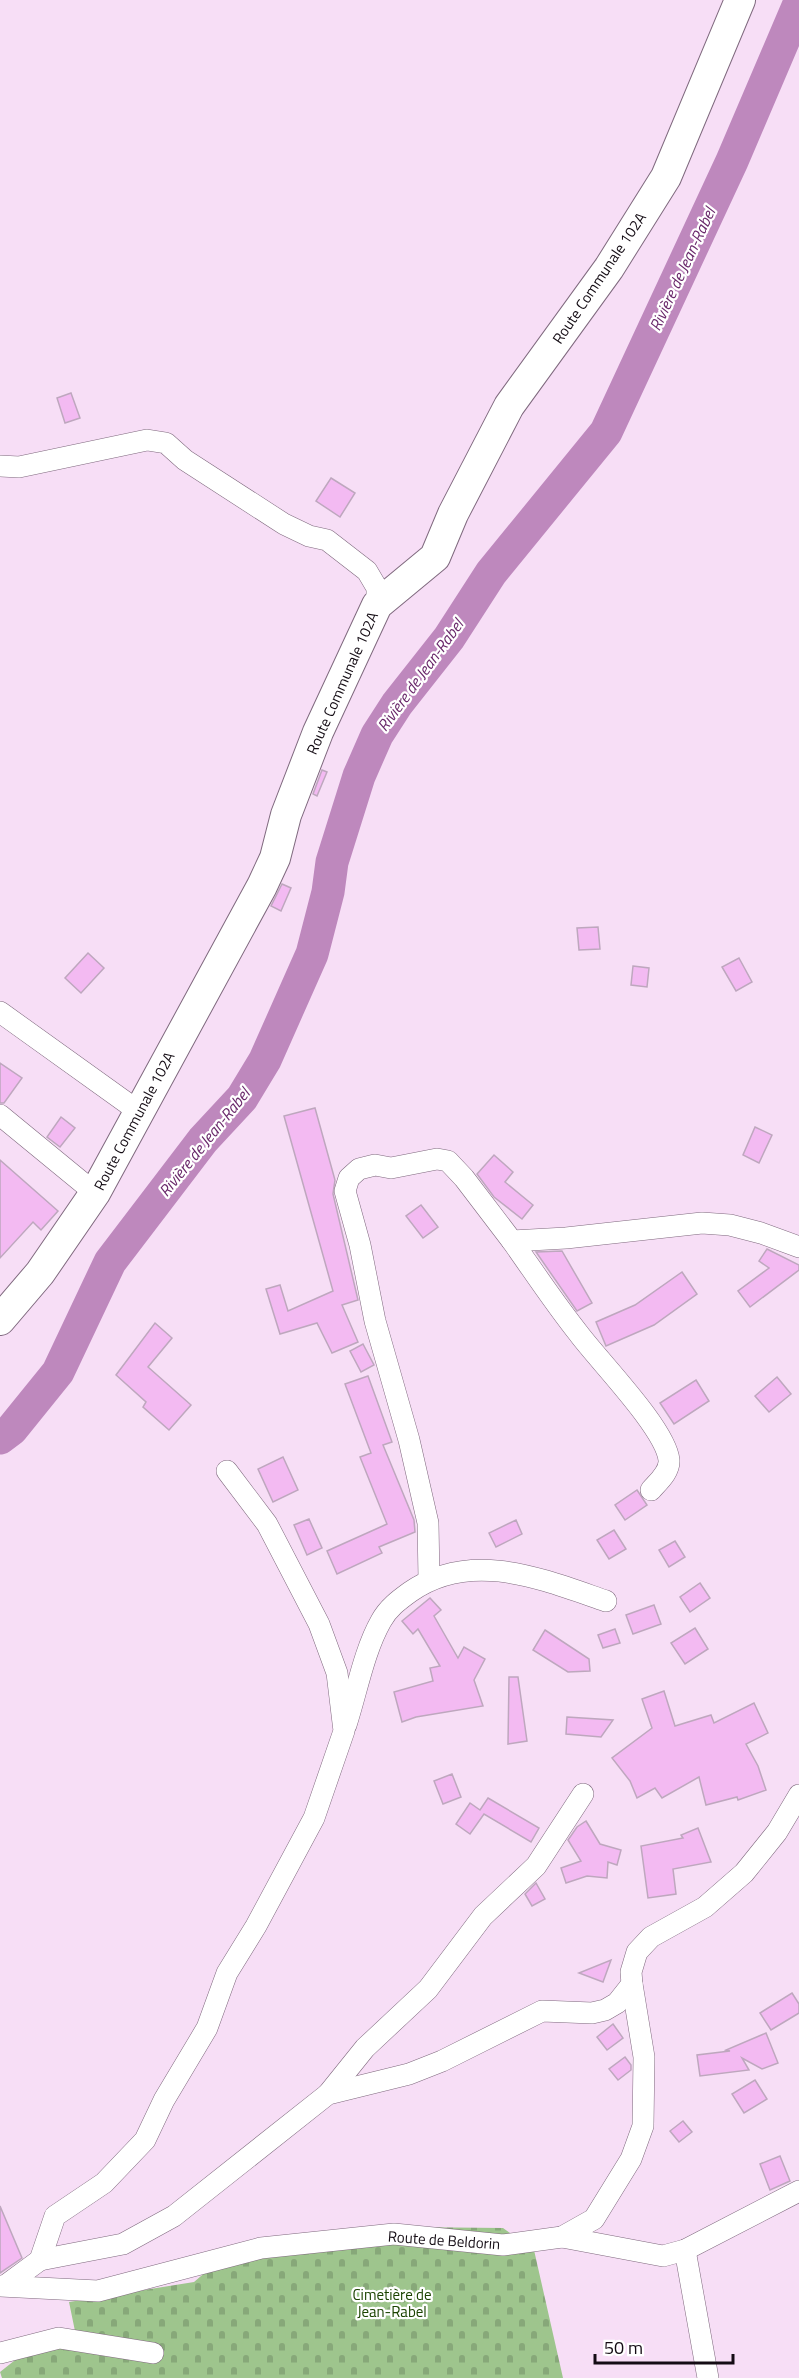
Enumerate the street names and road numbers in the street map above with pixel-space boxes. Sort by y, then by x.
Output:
street label: Route Communale 102A [546,208,652,348]
street label: Route Communale 102A [300,608,384,758]
street label: Route Communale 102A [88,1047,180,1194]
street label: Route de Beldorin [387,2225,501,2255]

